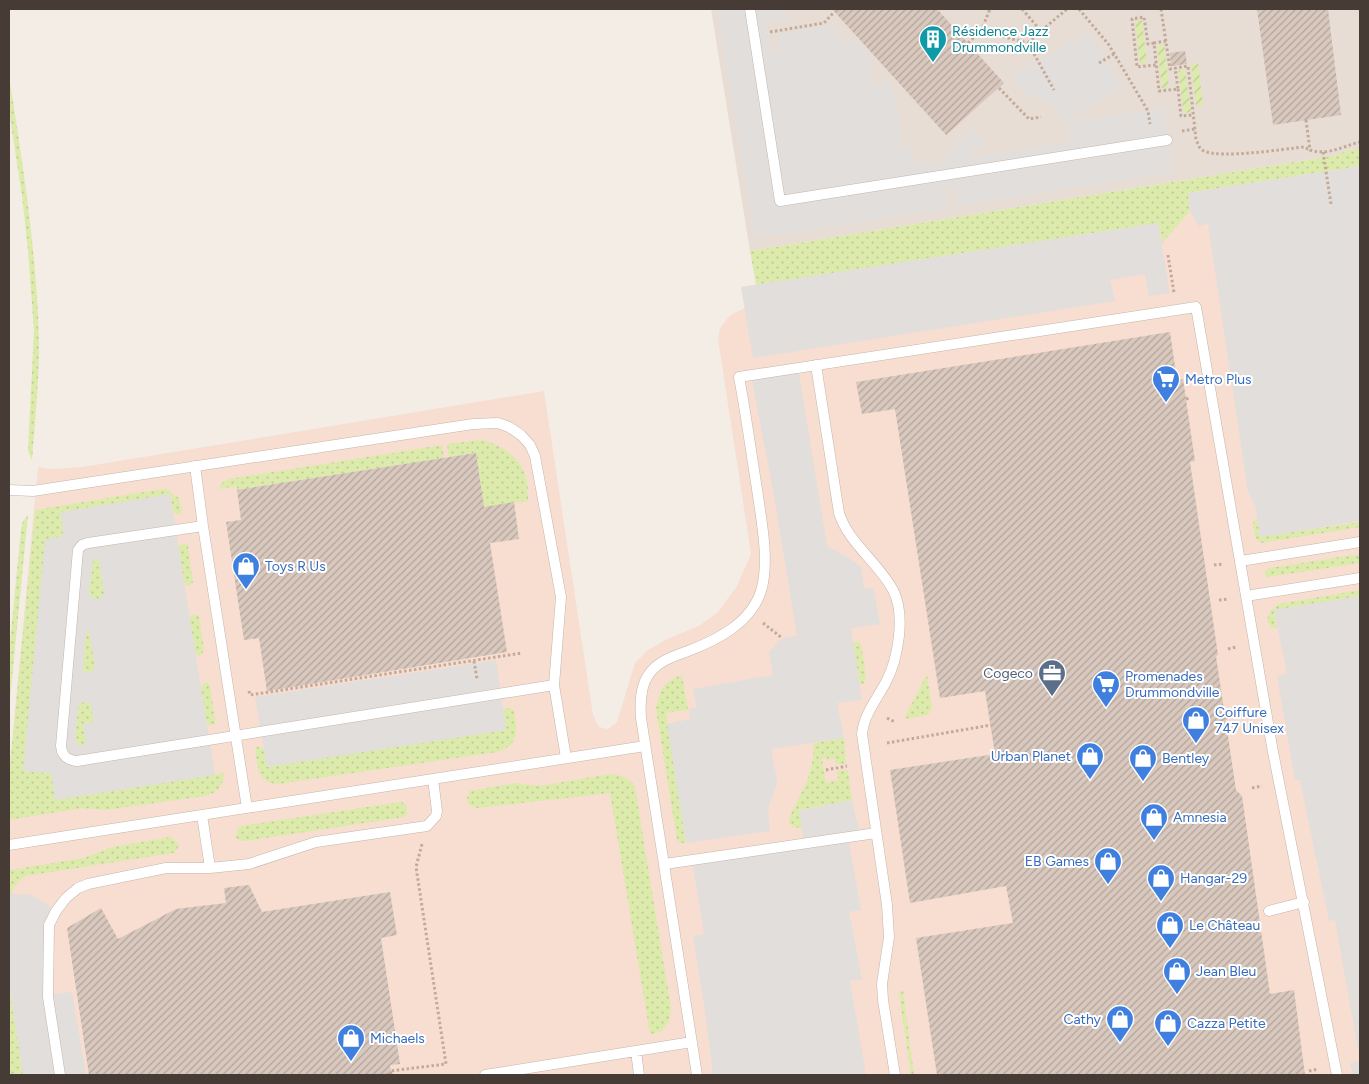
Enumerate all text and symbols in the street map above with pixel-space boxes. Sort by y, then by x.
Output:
place label: Résidence Jazz Drummondville [952,23,1049,56]
building icon: Résidence Jazz Drummondville [918,24,948,63]
supermarket icon: Metro Plus [1151,364,1181,403]
place label: Metro Plus [1185,371,1252,388]
shop icon: Toys R Us [231,551,261,590]
place label: Toys R Us [265,558,326,575]
office icon: Cogeco [1037,658,1067,697]
place label: Cogeco [983,665,1033,682]
place label: Promenades Drummondville [1125,668,1220,701]
supermarket icon: Promenades Drummondville [1091,669,1121,708]
place label: Coiffure 747 Unisex [1215,704,1284,737]
shop icon: Coiffure 747 Unisex [1181,705,1211,744]
shop icon: Urban Planet [1075,741,1105,780]
shop icon: Bentley [1128,743,1158,782]
place label: Urban Planet [991,748,1071,765]
place label: Bentley [1162,750,1210,767]
shop icon: Amnesia [1139,802,1169,841]
place label: Amnesia [1173,809,1227,826]
shop icon: EB Games [1093,846,1123,885]
place label: EB Games [1025,853,1089,870]
shop icon: Hangar-29 [1146,863,1176,902]
place label: Hangar-29 [1180,870,1247,887]
shop icon: Le Château [1155,910,1185,949]
place label: Le Château [1189,917,1260,934]
shop icon: Jean Bleu [1162,956,1192,995]
place label: Jean Bleu [1196,963,1256,980]
shop icon: Cathy [1105,1004,1135,1043]
shop icon: Cazza Petite [1153,1008,1183,1047]
place label: Cathy [1063,1011,1102,1028]
place label: Cazza Petite [1187,1015,1266,1032]
shop icon: Michaels [336,1023,366,1062]
place label: Michaels [370,1030,425,1047]

